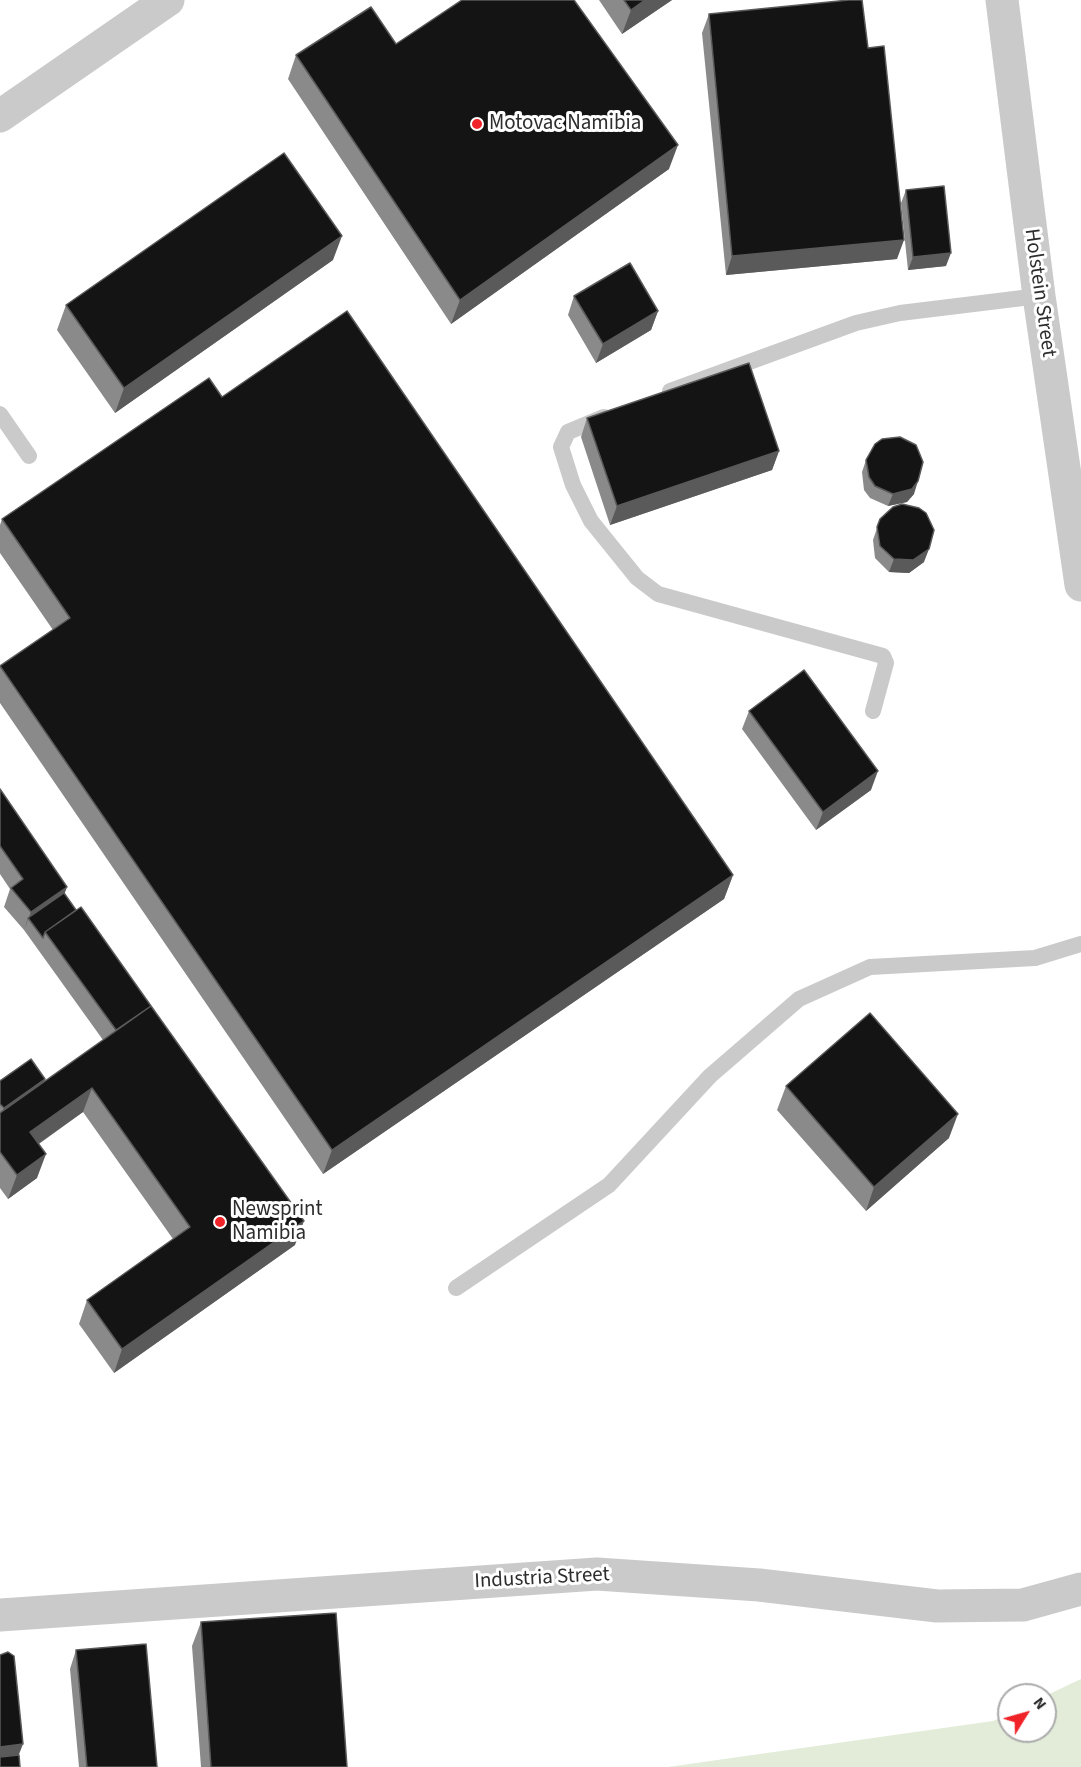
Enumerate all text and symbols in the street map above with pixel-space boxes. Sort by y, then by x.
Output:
place label: Motovac Namibia [489,111,641,137]
marker: Motovac Namibia [470,117,484,131]
street label: Holstein Street [1018,227,1060,359]
place label: Newsprint Namibia [232,1197,323,1247]
marker: Newsprint Namibia [213,1215,227,1229]
street label: Industria Street [474,1563,610,1595]
north arrow [997,1683,1057,1743]
text: N [1028,1692,1052,1714]

